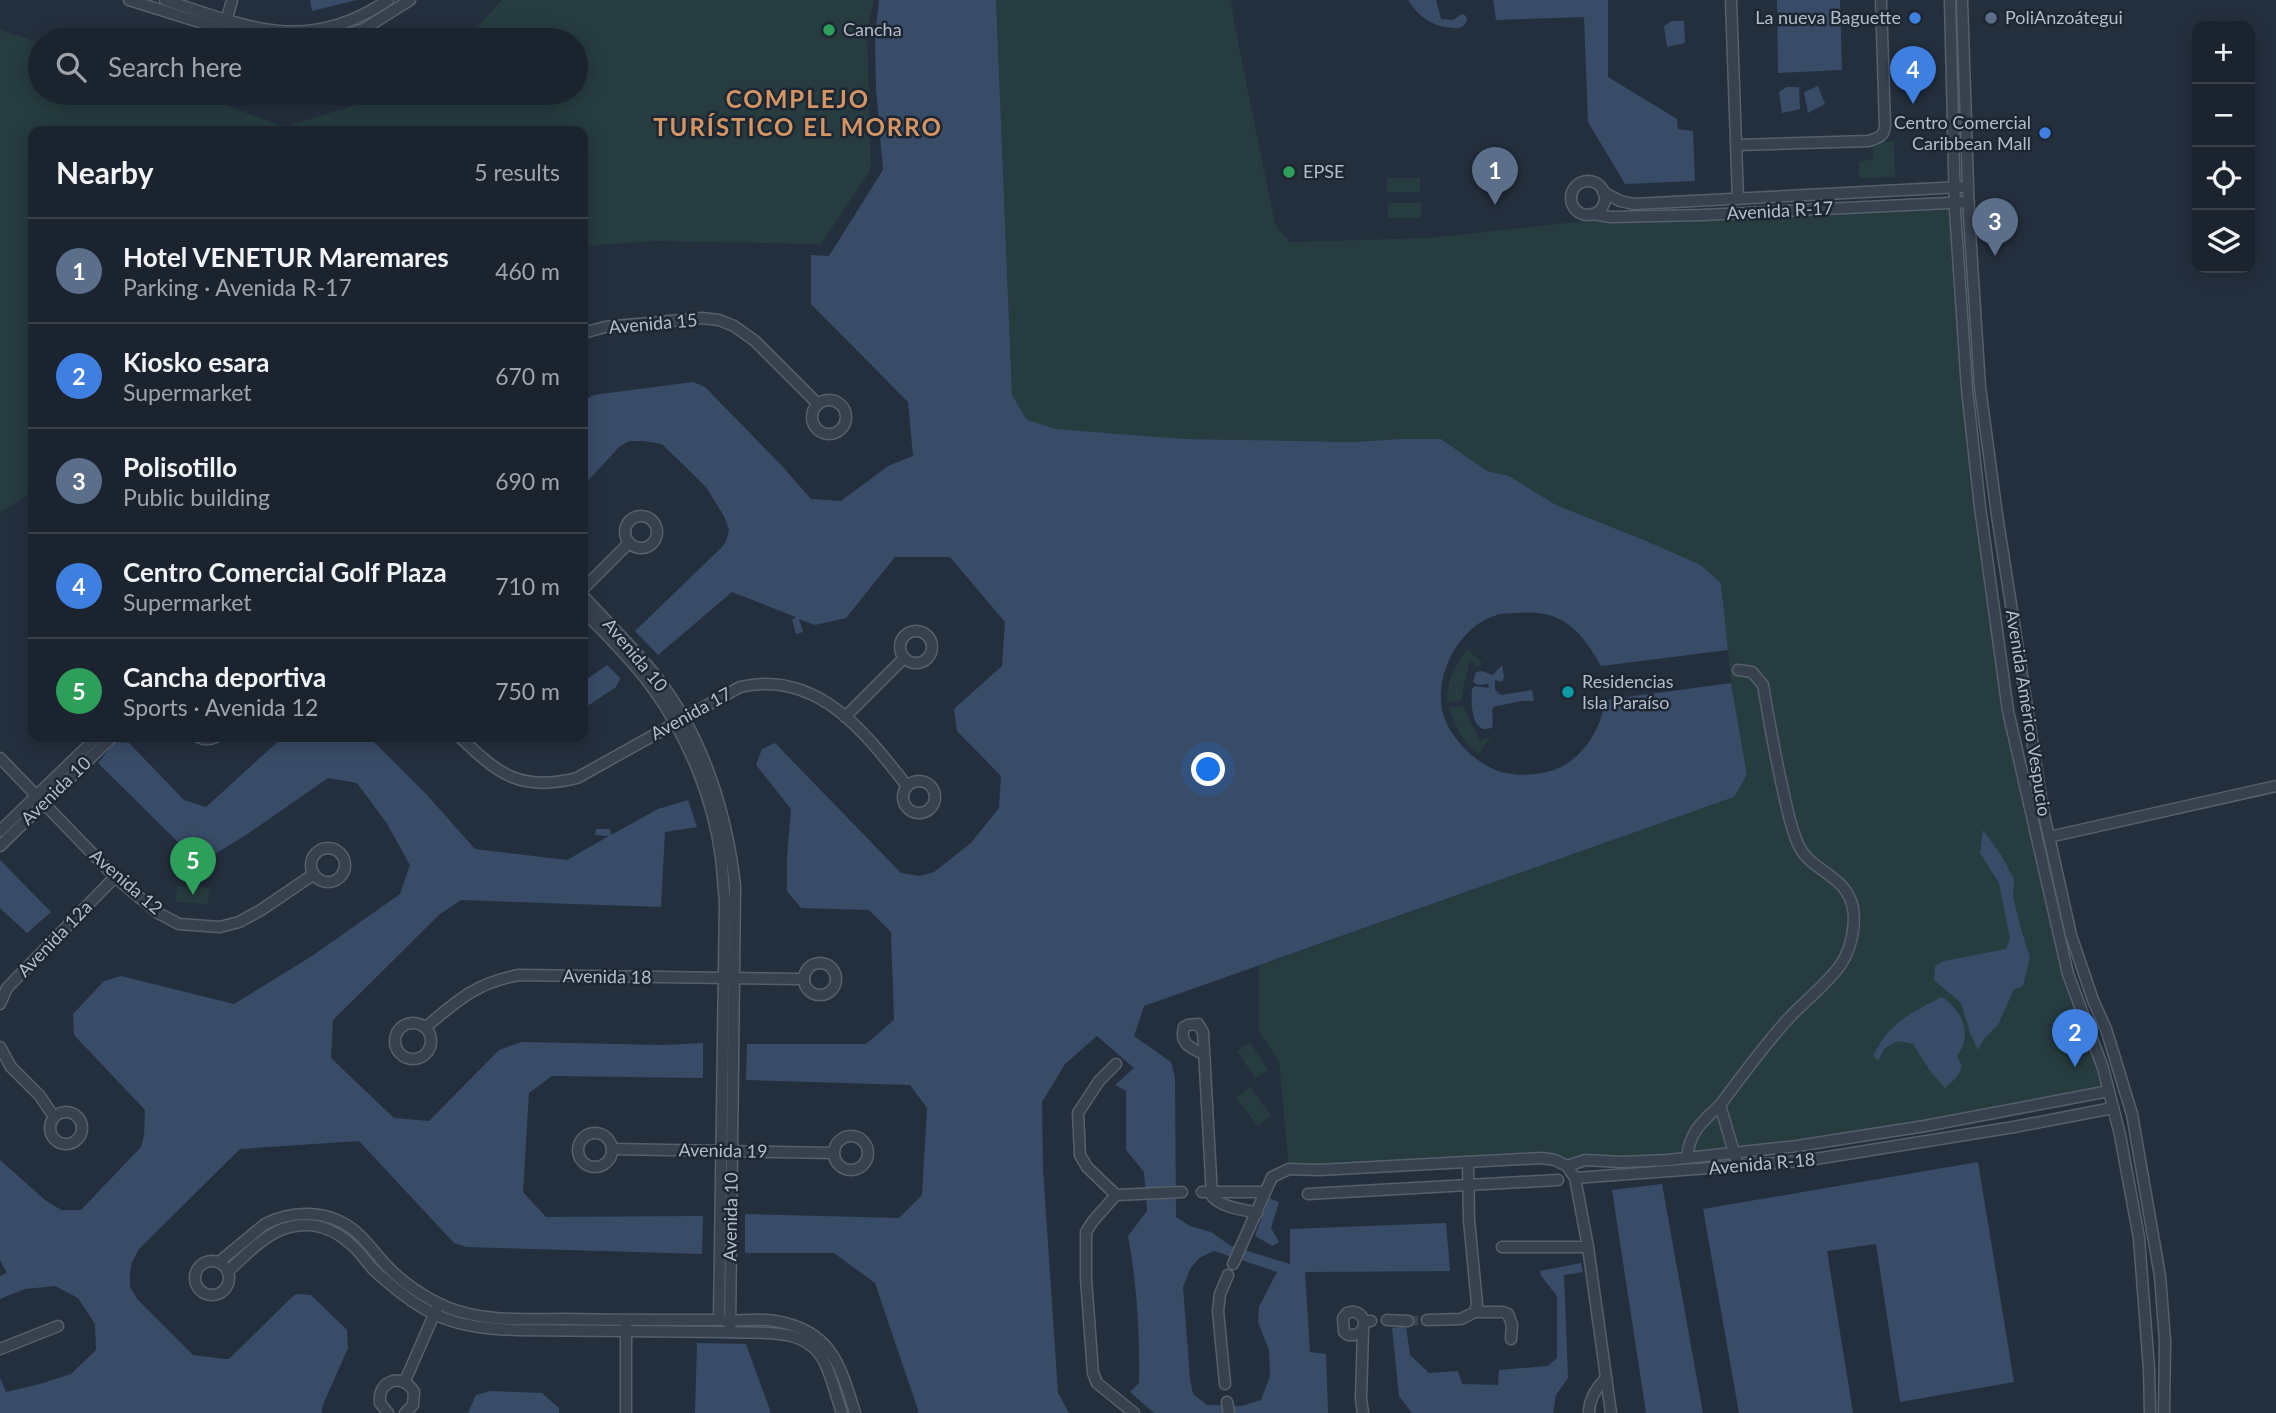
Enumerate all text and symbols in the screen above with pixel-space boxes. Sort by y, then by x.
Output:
place label: La nueva Baguette [1755,6,1901,28]
place label: PoliAnzoátegui [2005,6,2123,28]
marker: La nueva Baguette [1907,10,1923,26]
marker: PoliAnzoátegui [1983,10,1999,26]
place label: Cancha [843,18,902,40]
map controls [2192,21,2255,273]
button: + [2192,21,2255,84]
marker: Cancha [821,22,837,38]
search box [28,28,588,105]
pin: 4 [1890,46,1936,104]
icon: search [52,48,90,86]
text: Search here [108,51,242,83]
district label: COMPLEJO TURÍSTICO EL MORRO [653,84,943,141]
button: − [2192,84,2255,147]
place label: Centro Comercial Caribbean Mall [1894,111,2031,154]
marker: Centro Comercial Caribbean Mall [2037,125,2053,141]
pin: 1 [1472,147,1518,205]
button: locate [2192,147,2255,210]
text: Nearby [56,154,154,190]
text: 5 results [474,158,560,186]
place label: EPSE [1303,160,1344,182]
marker: EPSE [1281,164,1297,180]
street label: Avenida R-17 [1726,196,1834,224]
pin: 3 [1972,198,2018,256]
button: layers [2192,210,2255,273]
text: Hotel VENETUR Maremares [123,241,449,273]
text: 1 [72,257,86,285]
text: 460 m [495,257,560,285]
text: Parking · Avenida R-17 [123,273,352,301]
street label: Avenida 15 [608,308,698,338]
text: Kiosko esara [123,346,270,378]
text: 2 [72,362,86,390]
text: 670 m [495,362,560,390]
text: Supermarket [123,378,252,406]
text: Polisotillo [123,451,237,483]
text: 3 [72,467,86,495]
text: 690 m [495,467,560,495]
text: Public building [123,483,270,511]
text: Centro Comercial Golf Plaza [123,556,447,588]
text: 4 [72,572,86,600]
text: 710 m [495,572,560,600]
text: Supermarket [123,588,252,616]
street label: Avenida Américo Vespucio [2002,608,2056,818]
street label: Avenida 10 [599,613,673,695]
text: Cancha deportiva [123,661,326,693]
place label: Residencias Isla Paraíso [1582,670,1674,713]
text: 5 [72,677,86,705]
text: 750 m [495,677,560,705]
street label: Avenida 17 [646,682,735,744]
marker: Residencias Isla Paraíso [1560,684,1576,700]
text: Sports · Avenida 12 [123,693,318,721]
street label: Avenida 10 [16,751,95,829]
your location [1191,752,1225,786]
pin: 5 [170,837,216,895]
street label: Avenida 12 [86,844,167,919]
street label: Avenida 12a [12,895,96,981]
street label: Avenida 18 [562,964,652,988]
pin: 2 [2052,1009,2098,1067]
street label: Avenida 19 [678,1138,768,1162]
street label: Avenida R-18 [1708,1147,1816,1179]
street label: Avenida 10 [718,1172,742,1262]

